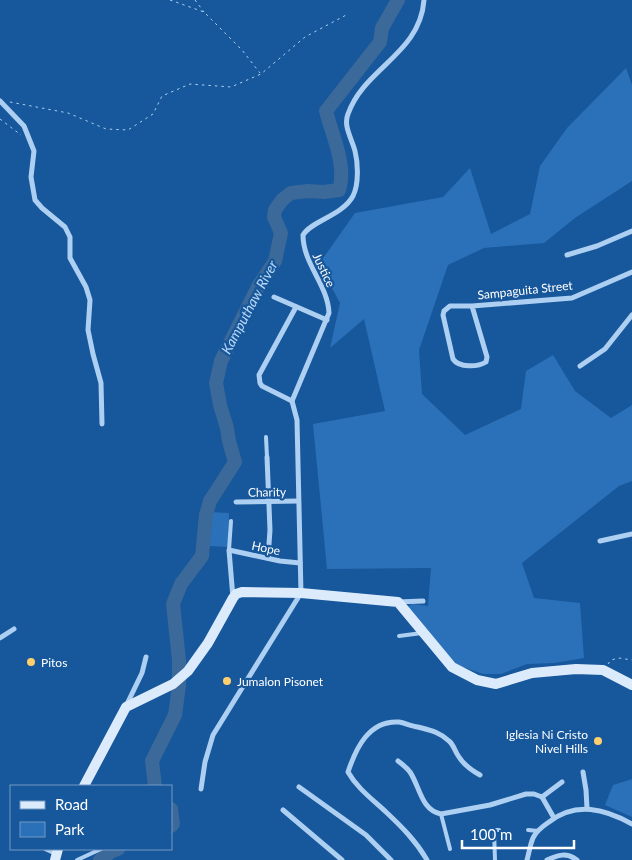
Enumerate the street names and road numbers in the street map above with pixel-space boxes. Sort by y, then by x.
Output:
street label: Justice [310,250,338,290]
street label: Sampaguita Street [477,277,574,302]
street label: Charity [248,484,287,500]
street label: Hope [250,538,282,558]

